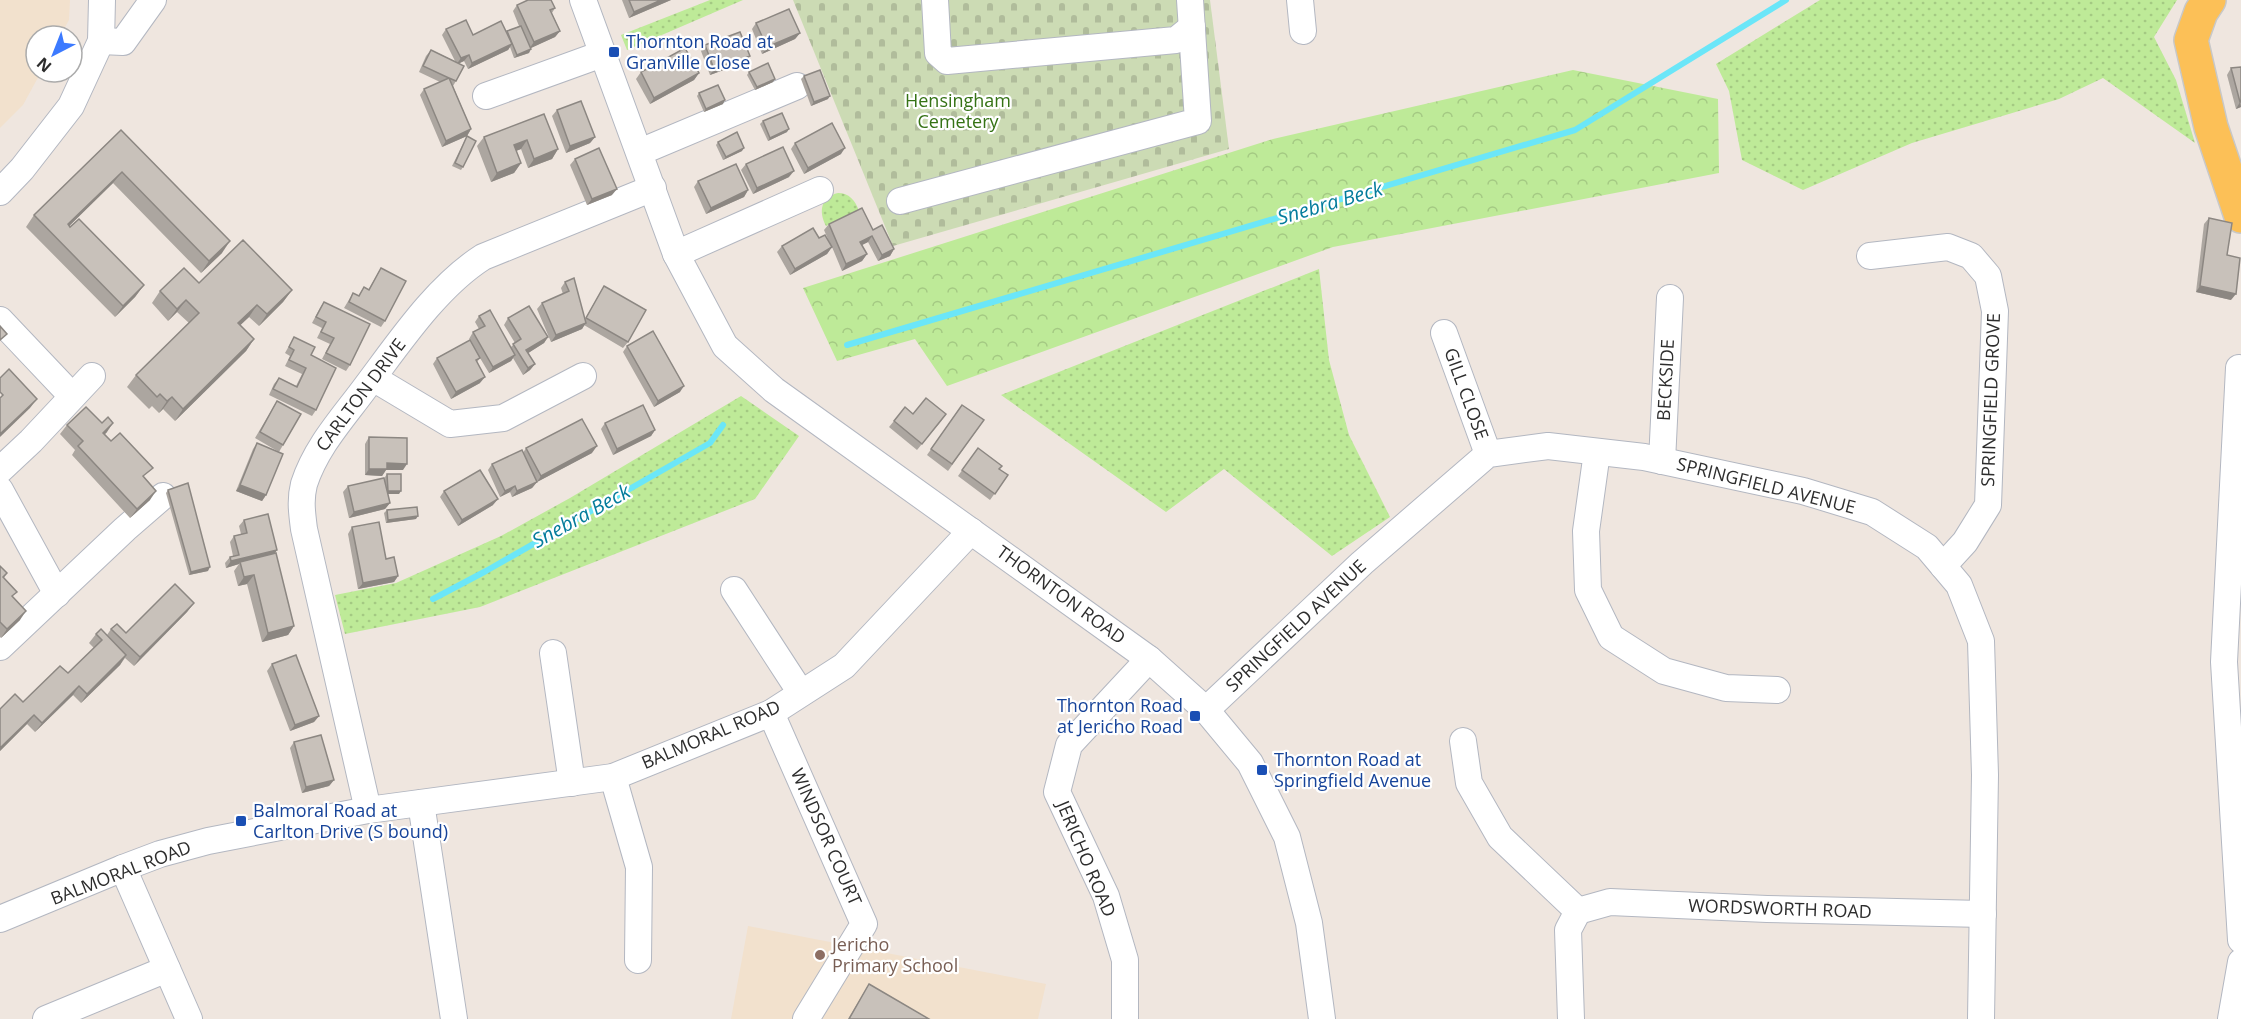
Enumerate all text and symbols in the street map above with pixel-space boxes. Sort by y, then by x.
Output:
north arrow [24,24,84,84]
place label: Thornton Road at Granville Close [626,29,773,74]
marker: Thornton Road at Granville Close [607,45,621,59]
text: N [32,53,56,78]
park label: Hensingham Cemetery [905,88,1011,133]
water label: Snebra Beck [1274,174,1387,230]
street label: SPRINGFIELD GROVE [1975,313,2005,487]
street label: CARLTON DRIVE [310,333,411,456]
street label: BECKSIDE [1651,338,1679,421]
street label: GILL CLOSE [1439,344,1495,443]
street label: SPRINGFIELD AVENUE [1674,451,1858,519]
water label: Snebra Beck [527,477,636,554]
street label: THORNTON ROAD [992,539,1131,649]
street label: SPRINGFIELD AVENUE [1220,554,1371,697]
place label: Thornton Road at Jericho Road [1057,693,1183,738]
street label: BALMORAL ROAD [637,694,784,774]
marker: Thornton Road at Jericho Road [1188,709,1202,723]
place label: Thornton Road at Springfield Avenue [1274,747,1431,792]
marker: Thornton Road at Springfield Avenue [1255,763,1269,777]
street label: WINDSOR COURT [786,764,868,909]
street label: JERICHO ROAD [1051,795,1122,920]
place label: Balmoral Road at Carlton Drive (S bound) [253,798,448,843]
marker: Balmoral Road at Carlton Drive (S bound) [234,814,248,828]
street label: BALMORAL ROAD [47,834,194,910]
street label: WORDSWORTH ROAD [1688,893,1872,923]
place label: Jericho Primary School [830,932,958,977]
marker: Jericho Primary School [813,948,827,962]

